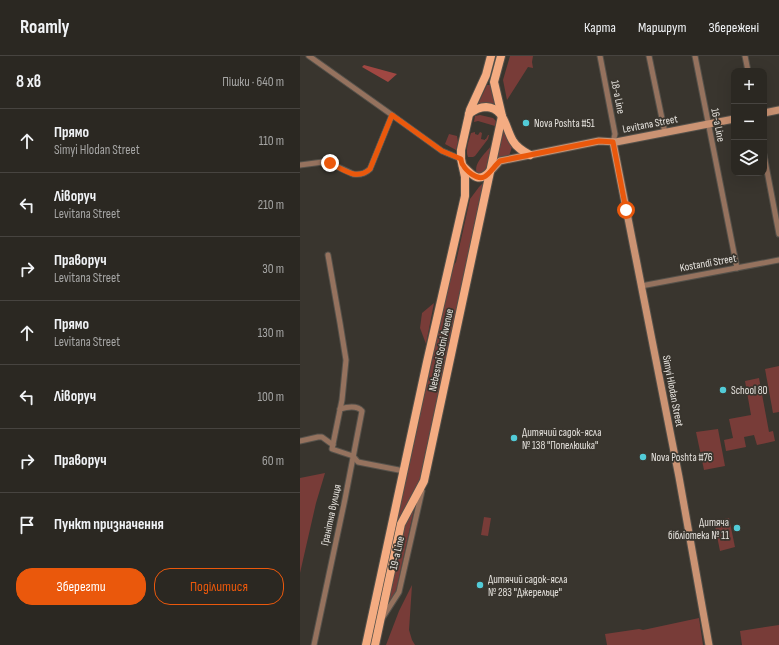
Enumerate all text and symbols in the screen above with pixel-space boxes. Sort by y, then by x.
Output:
text: Roamly [20,16,70,39]
text: Карта [584,19,616,36]
text: Маршрут [638,19,686,36]
text: Збережені [708,19,759,36]
map controls [731,68,767,176]
button: + [731,68,767,104]
text: 8 хв [16,72,41,92]
text: Пішки · 640 m [222,74,284,90]
street label: 18-a Line [608,79,628,115]
button: − [731,104,767,140]
street label: 16-a Line [708,107,728,143]
street label: Levitana Street [621,112,679,136]
place label: Nova Poshta #51 [534,117,595,130]
marker: Nova Poshta #51 [521,118,531,128]
text: Прямо [54,123,89,142]
icon: ahead [16,130,38,152]
text: 110 m [259,133,284,149]
button: layers [731,140,767,176]
text: Simyi Hlodan Street [54,142,140,158]
route end [321,154,339,172]
text: Ліворуч [54,187,96,206]
icon: left [16,194,38,216]
text: 210 m [258,197,284,213]
route start [617,201,635,219]
text: Levitana Street [54,206,120,222]
text: Праворуч [54,251,107,270]
street label: Kostandi Street [679,252,738,274]
icon: right [16,258,38,280]
text: 30 m [262,261,284,277]
text: Levitana Street [54,270,120,286]
street label: Nebesnoi Sotni Avenue [426,308,456,392]
text: Прямо [54,315,89,334]
icon: ahead [16,322,38,344]
text: 130 m [258,325,284,341]
text: Levitana Street [54,334,120,350]
street label: Simyi Hlodan Street [660,354,686,428]
place label: School 80 [731,384,768,397]
marker: School 80 [718,385,728,395]
icon: left [16,386,38,408]
text: Ліворуч [54,387,96,406]
text: 100 m [257,389,284,405]
place label: Дитячий садок-ясла № 138 "Попелюшка" [522,426,601,452]
marker: Дитячий садок-ясла № 138 "Попелюшка" [509,433,519,443]
icon: right [16,450,38,472]
text: Праворуч [54,451,107,470]
place label: Nova Poshta #76 [651,451,713,464]
marker: Nova Poshta #76 [638,452,648,462]
text: 60 m [262,453,284,469]
street label: Гранітна вулиця [318,483,344,547]
icon: arrive [16,514,38,536]
text: Пункт призначення [54,515,164,534]
place label: Дитяча бібліотека № 11 [668,516,729,542]
marker: Дитяча бібліотека № 11 [732,523,742,533]
street label: 19-a Line [387,535,407,571]
button: Зберегти [16,568,146,605]
button: Поділитися [154,568,284,605]
place label: Дитячий садок-ясла № 283 "Джерельце" [488,573,567,599]
marker: Дитячий садок-ясла № 283 "Джерельце" [475,580,485,590]

